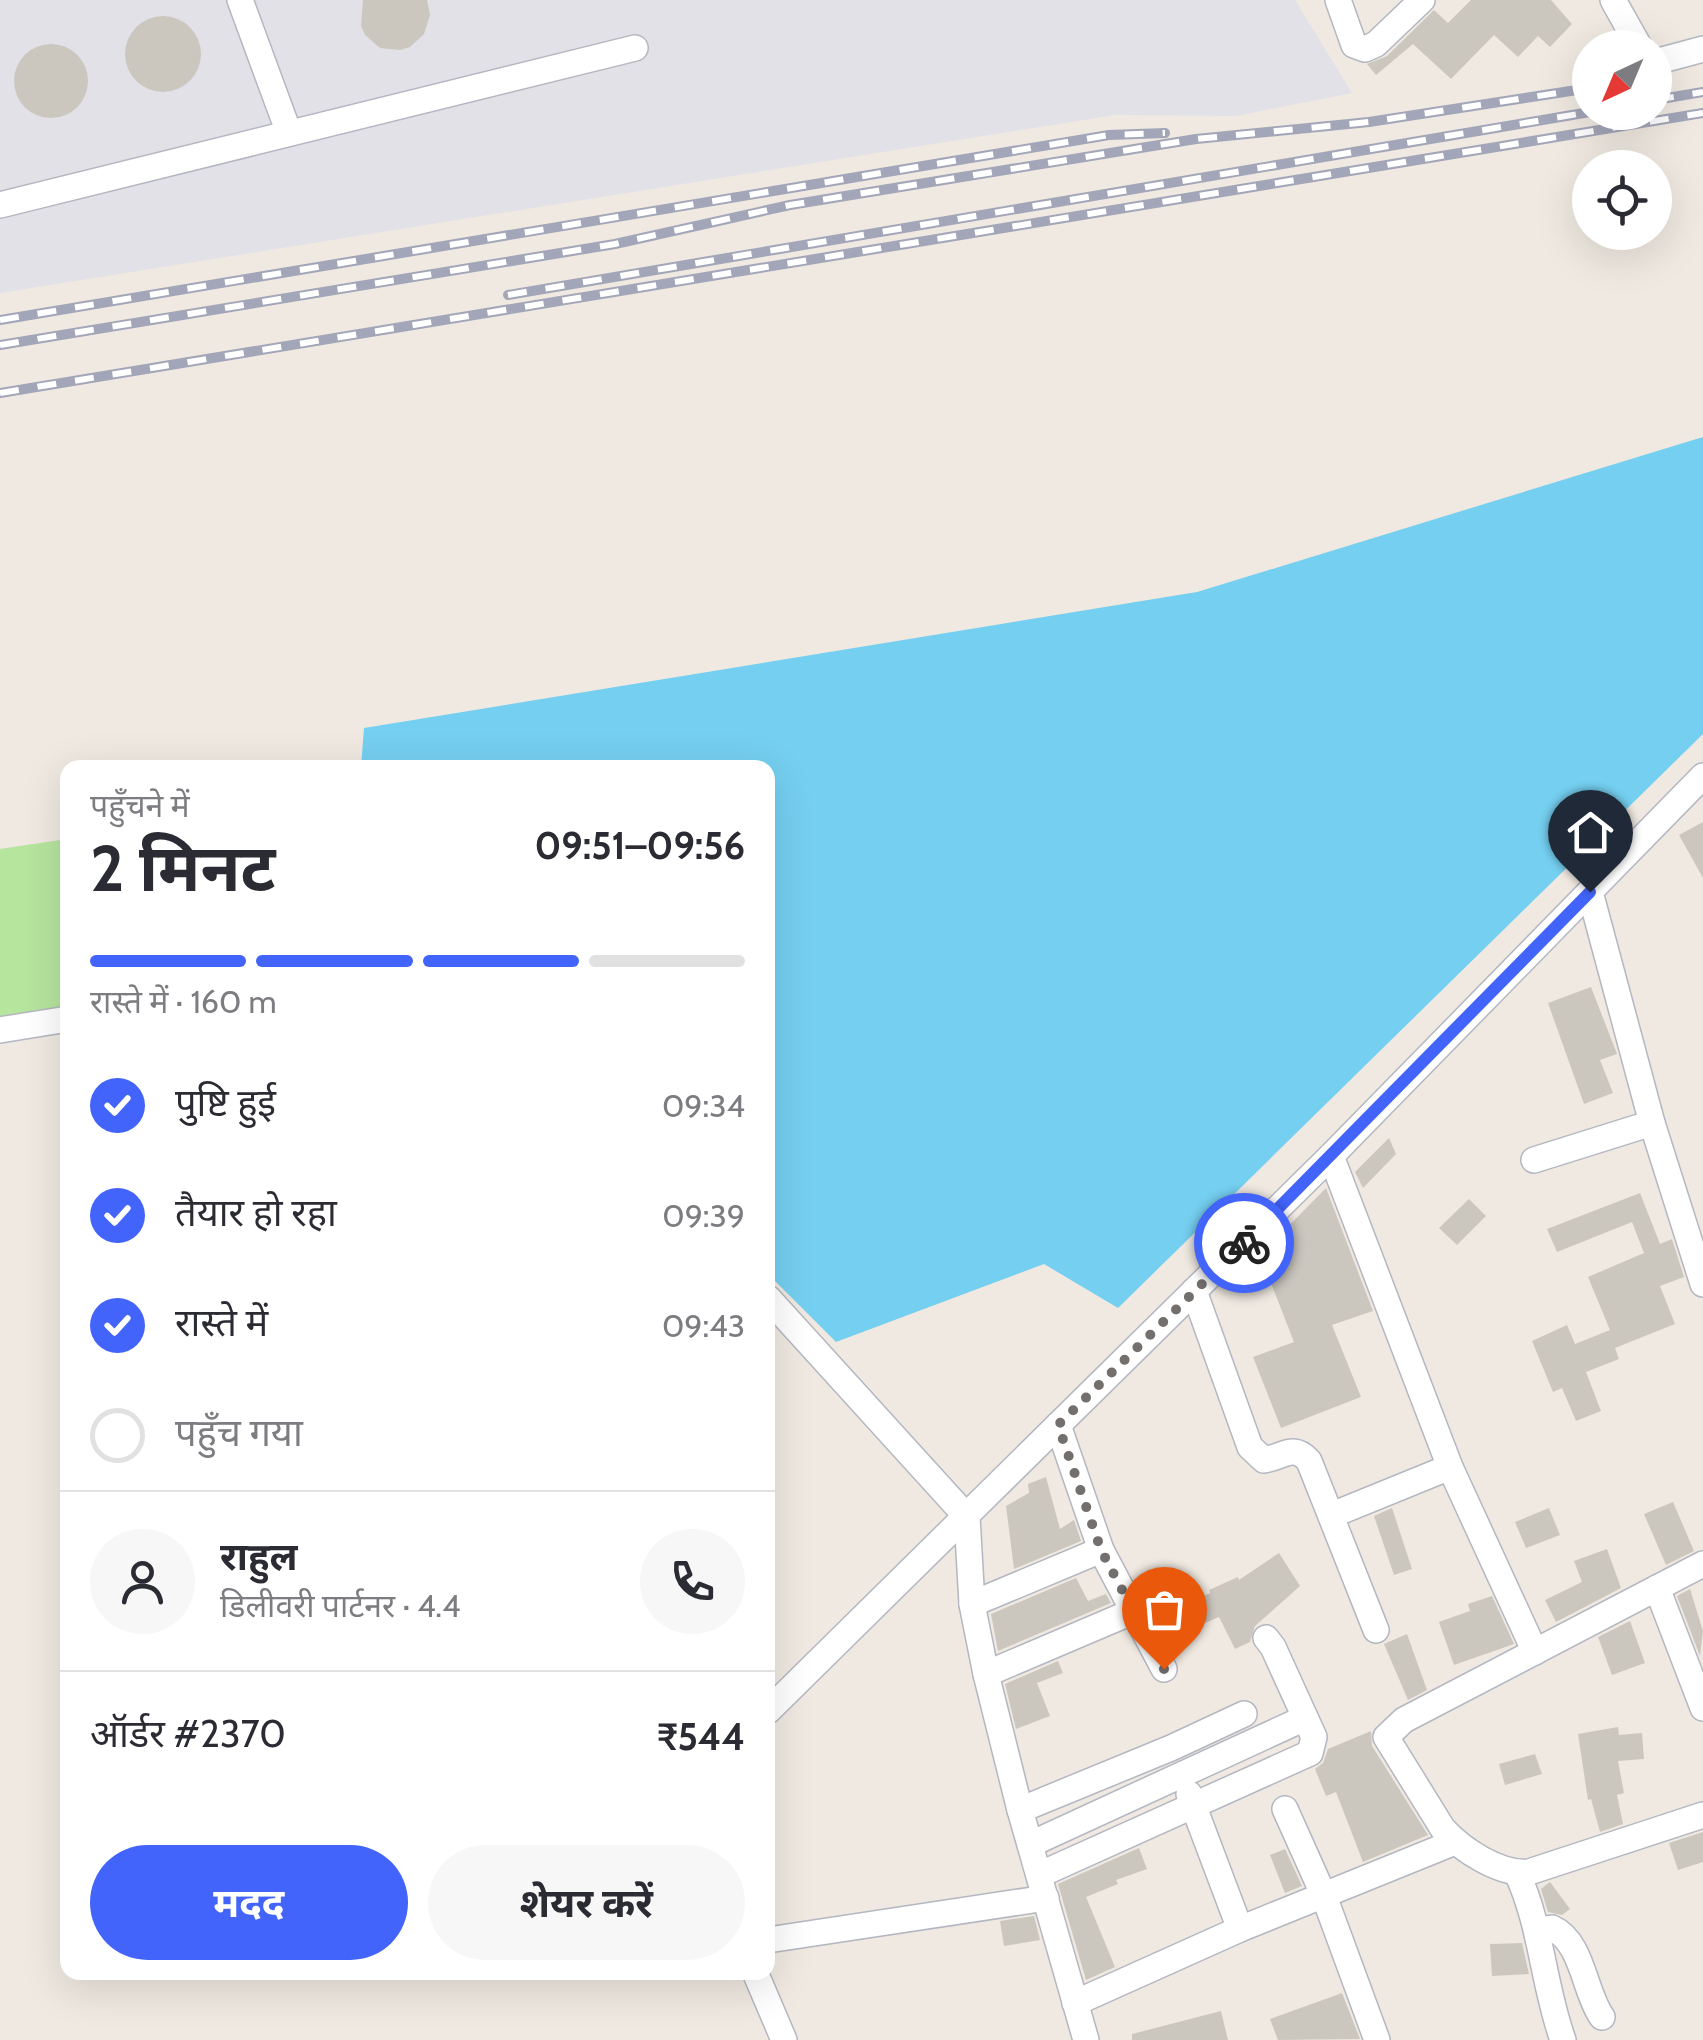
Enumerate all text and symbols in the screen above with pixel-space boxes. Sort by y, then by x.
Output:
north arrow [1572,30,1672,130]
map controls [1572,30,1672,250]
button: locate [1572,150,1672,250]
text: पहुँचने में [90,786,190,825]
pin [1548,790,1633,893]
icon: home [1563,805,1618,860]
text: 09:51–09:56 [535,822,745,869]
text: 2 मिनट [90,828,275,907]
text: रास्ते में · 160 m [90,982,277,1021]
icon: check [90,1078,145,1133]
text: पुष्टि हुई [175,1079,276,1126]
text: 09:34 [662,1086,745,1125]
icon: check [90,1188,145,1243]
text: तैयार हो रहा [175,1189,337,1236]
courier [1194,1193,1294,1293]
text: 09:39 [662,1196,745,1235]
icon: bike [1217,1216,1272,1271]
icon: check [90,1298,145,1353]
text: रास्ते में [175,1299,268,1346]
text: 09:43 [662,1306,745,1345]
text: पहुँच गया [175,1409,303,1456]
button: person [90,1529,195,1634]
button: phone [640,1529,745,1634]
text: राहुल [220,1533,297,1580]
pin [1122,1567,1207,1670]
icon: bag [1137,1582,1192,1637]
text: डिलीवरी पार्टनर · 4.4 [220,1586,460,1625]
text: ऑर्डर #2370 [90,1710,286,1757]
text: ₹544 [657,1713,745,1760]
button: मदद [90,1845,408,1960]
button: शेयर करें [428,1845,745,1960]

